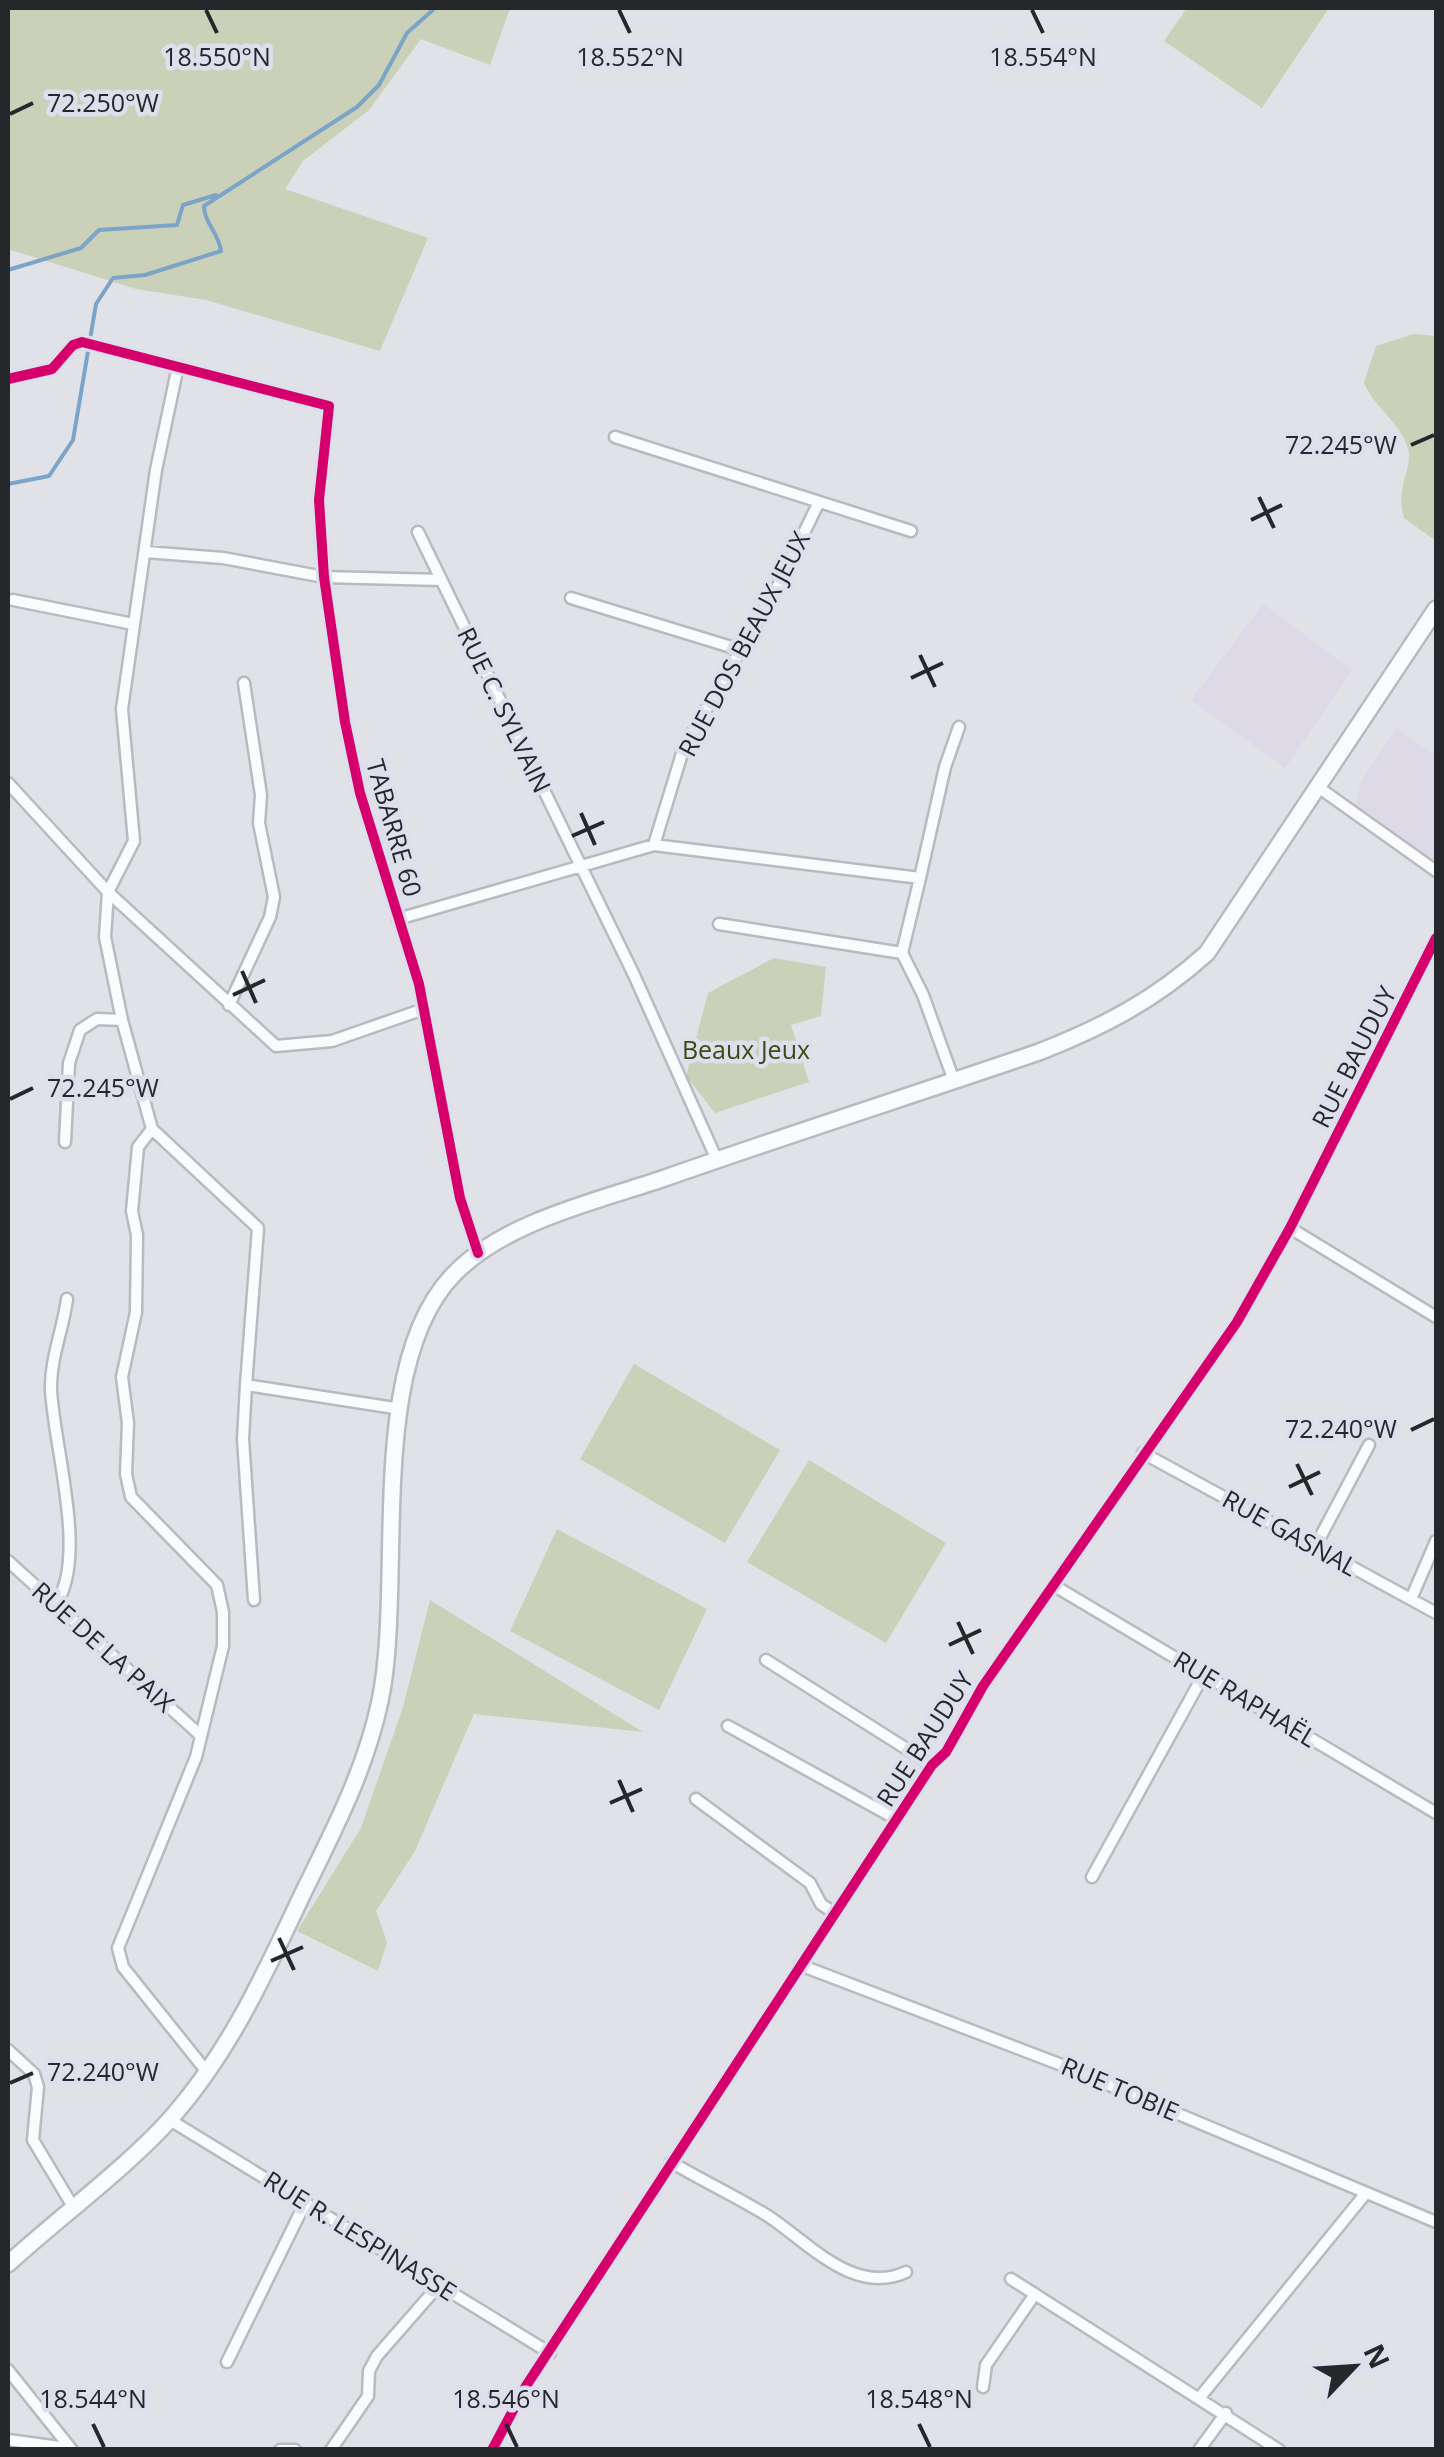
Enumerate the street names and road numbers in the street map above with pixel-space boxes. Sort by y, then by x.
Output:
street label: RUE DOS BEAUX JEUX [669,525,817,762]
street label: RUE C. SYLVAIN [450,621,560,798]
street label: TABARRE 60 [359,755,431,900]
street label: RUE BAUDUY [1303,980,1403,1133]
street label: RUE GASNAL [1217,1481,1364,1583]
street label: RUE DE LA PAIX [25,1573,182,1720]
street label: RUE RAPHAËL [1168,1642,1323,1754]
street label: RUE BAUDUY [868,1664,981,1813]
street label: RUE TOBIE [1057,2048,1184,2128]
street label: RUE R. LESPINASSE [258,2162,463,2308]

